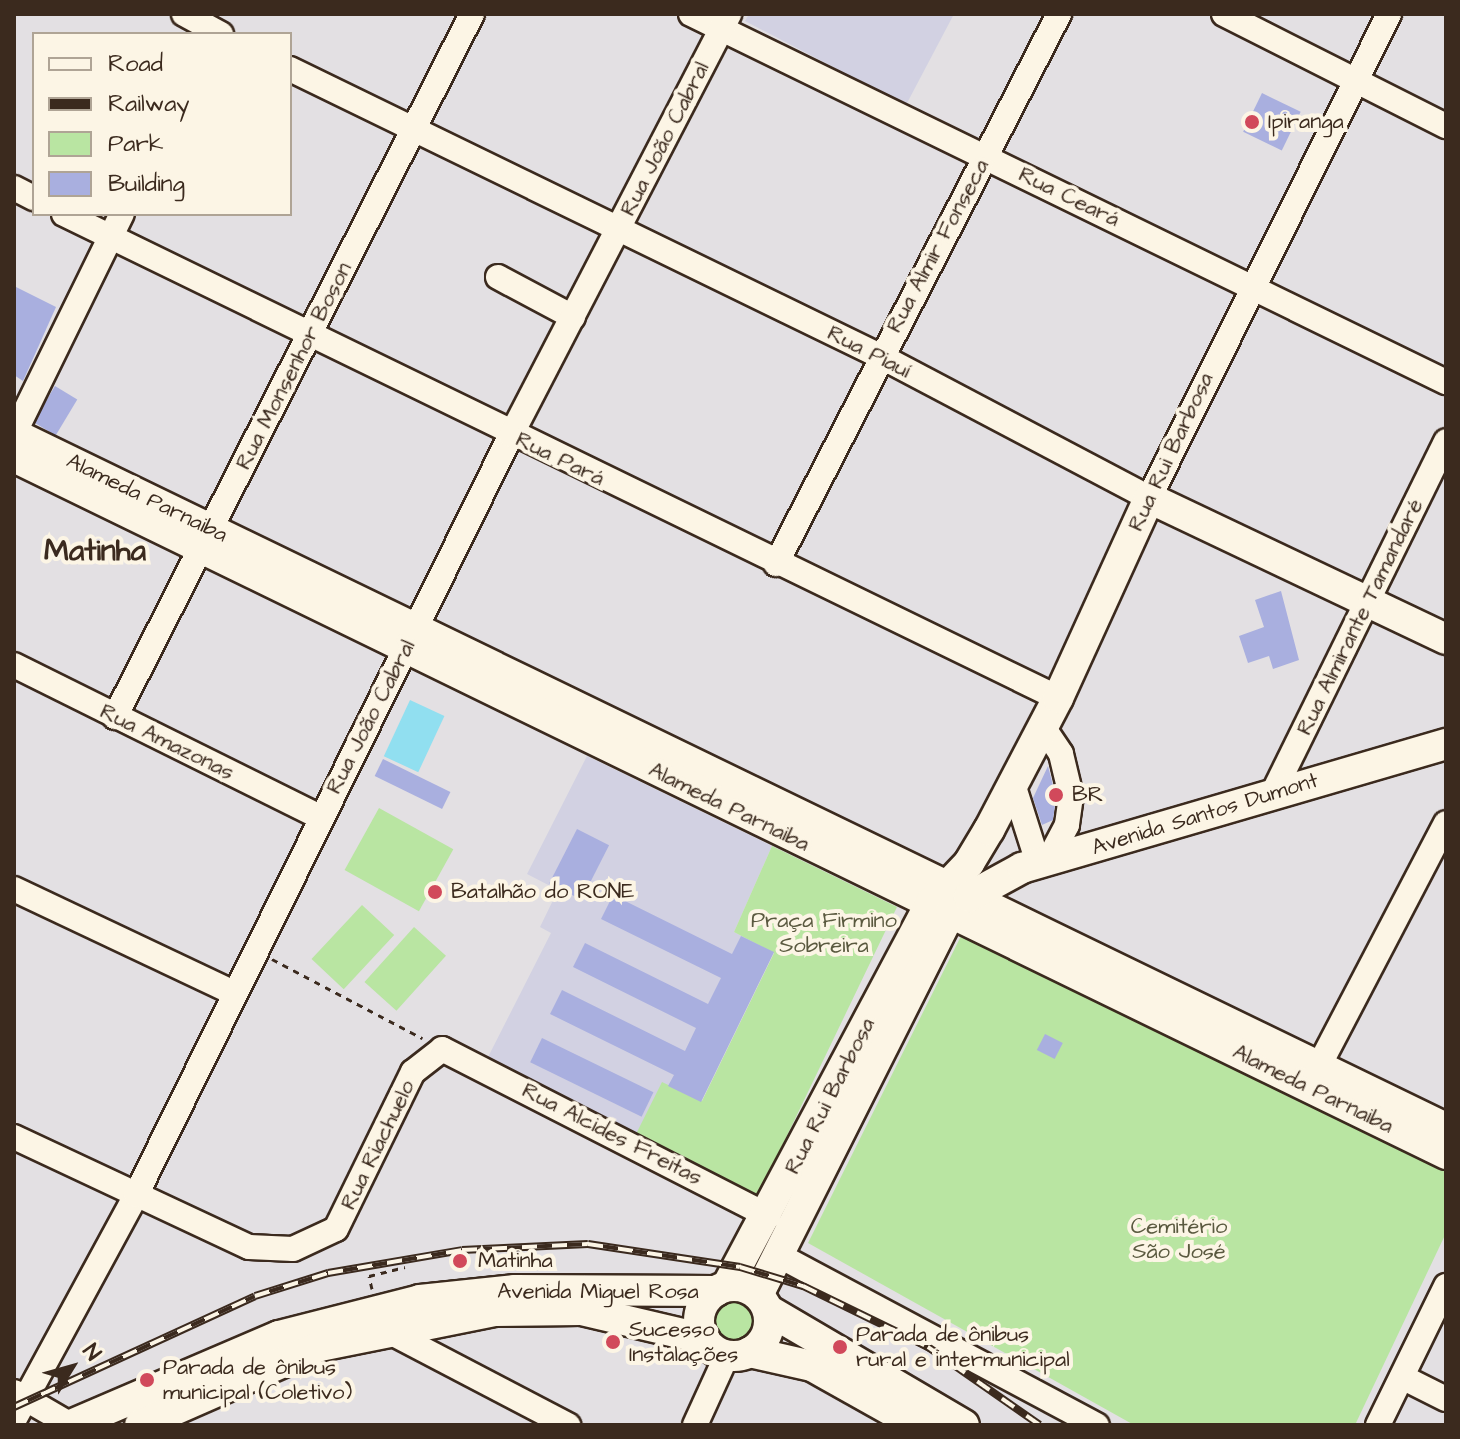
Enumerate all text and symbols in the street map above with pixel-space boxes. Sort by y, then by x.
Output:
legend [32,32,292,216]
text: Road [108,47,163,81]
street label: Rua João Cabral [615,58,715,220]
text: Railway [108,87,190,121]
place label: Ipiranga [1268,109,1344,135]
marker: Ipiranga [1243,113,1261,131]
text: Park [108,127,164,161]
street label: Rua Almir Fonseca [881,155,995,337]
street label: Rua Ceará [1014,161,1124,233]
text: Building [108,167,185,201]
street label: Rua Monsenhor Boson [230,258,358,474]
street label: Rua Piauí [823,320,915,384]
street label: Rua Rui Barbosa [1123,369,1219,535]
street label: Rua Pará [511,426,609,492]
street label: Alameda Parnaiba [62,448,232,548]
street label: Rua Almirante Tamandaré [1291,495,1429,739]
district label: Matinha [44,533,146,569]
street label: Rua João Cabral [321,636,421,798]
street label: Rua Amazonas [96,698,238,786]
street label: Alameda Parnaiba [644,757,814,857]
street label: Avenida Santos Dumont [1089,767,1321,861]
place label: BR [1072,782,1103,808]
marker: BR [1047,786,1065,804]
place label: Batalhão do RONE [451,879,634,905]
marker: Batalhão do RONE [426,883,444,901]
park label: Praça Firmino Sobreira [751,907,897,958]
street label: Rua Rui Barbosa [779,1013,881,1179]
street label: Alameda Parnaiba [1228,1039,1398,1139]
street label: Rua Riachuelo [335,1076,421,1214]
street label: Rua Alcides Freitas [518,1077,706,1191]
park label: Cemitério São José [1131,1213,1227,1264]
place label: Matinha [478,1248,553,1274]
marker: Matinha [449,1250,471,1272]
street label: Avenida Miguel Rosa [497,1279,699,1305]
place label: Sucesso Instalações [629,1316,738,1368]
place label: Parada de ônibus rural e intermunicipal [856,1321,1070,1372]
north arrow [32,1327,112,1407]
marker: Sucesso Instalações [604,1333,622,1351]
text: N [75,1337,108,1367]
marker: Parada de ônibus rural e intermunicipal [831,1338,849,1356]
place label: Parada de ônibus municipal (Coletivo) [163,1354,352,1406]
marker: Parada de ônibus municipal (Coletivo) [138,1371,156,1389]

